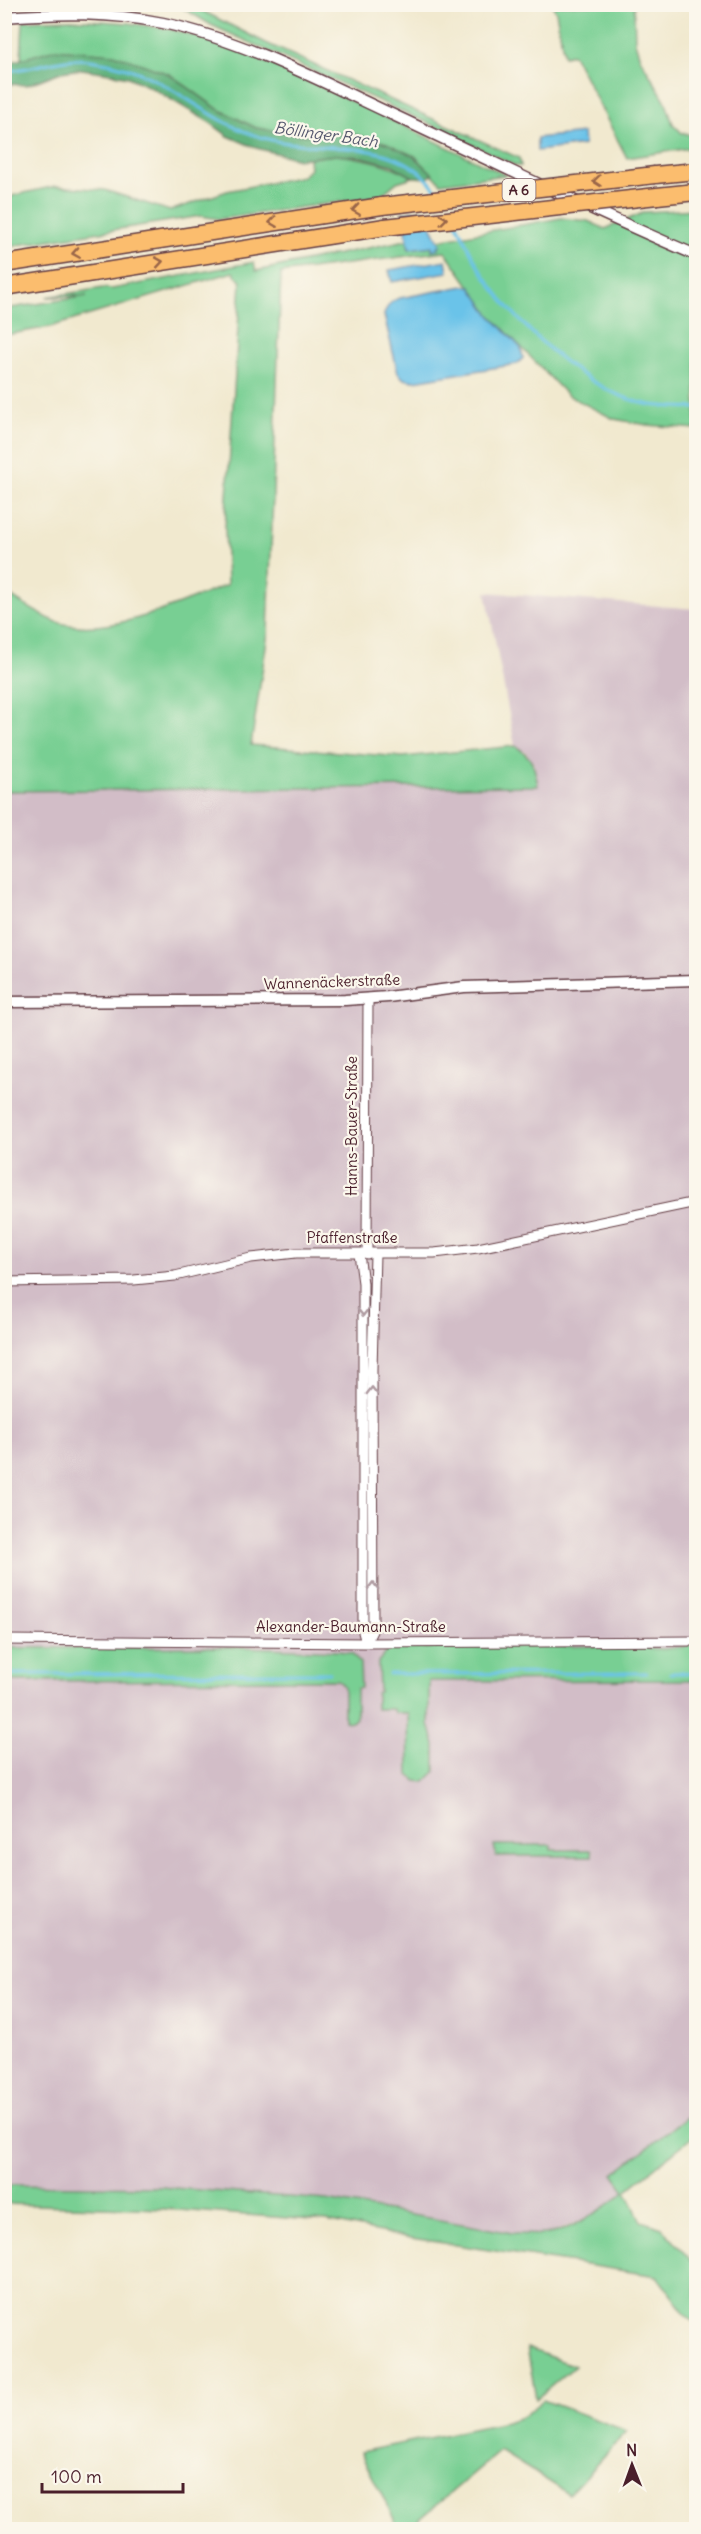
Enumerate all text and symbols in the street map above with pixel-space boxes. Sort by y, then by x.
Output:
water label: Böllinger Bach [273,117,380,151]
one-way arrow [593,174,602,187]
road number: A 6 [502,179,536,201]
one-way arrow [351,204,360,216]
one-way arrow [438,214,448,226]
one-way arrow [268,216,278,228]
one-way arrow [72,246,81,258]
one-way arrow [155,256,164,268]
street label: Wannenäckerstraße [264,970,400,993]
street label: Hanns-Bauer-Straße [342,1056,361,1196]
street label: Pfaffenstraße [306,1228,398,1247]
one-way arrow [357,1307,369,1316]
one-way arrow [366,1386,378,1395]
one-way arrow [367,1581,379,1590]
street label: Alexander-Baumann-Straße [256,1617,446,1636]
north arrow [602,2435,662,2495]
text: N [626,2440,637,2460]
scale bar [42,2456,183,2494]
text: 100 m [51,2465,102,2488]

